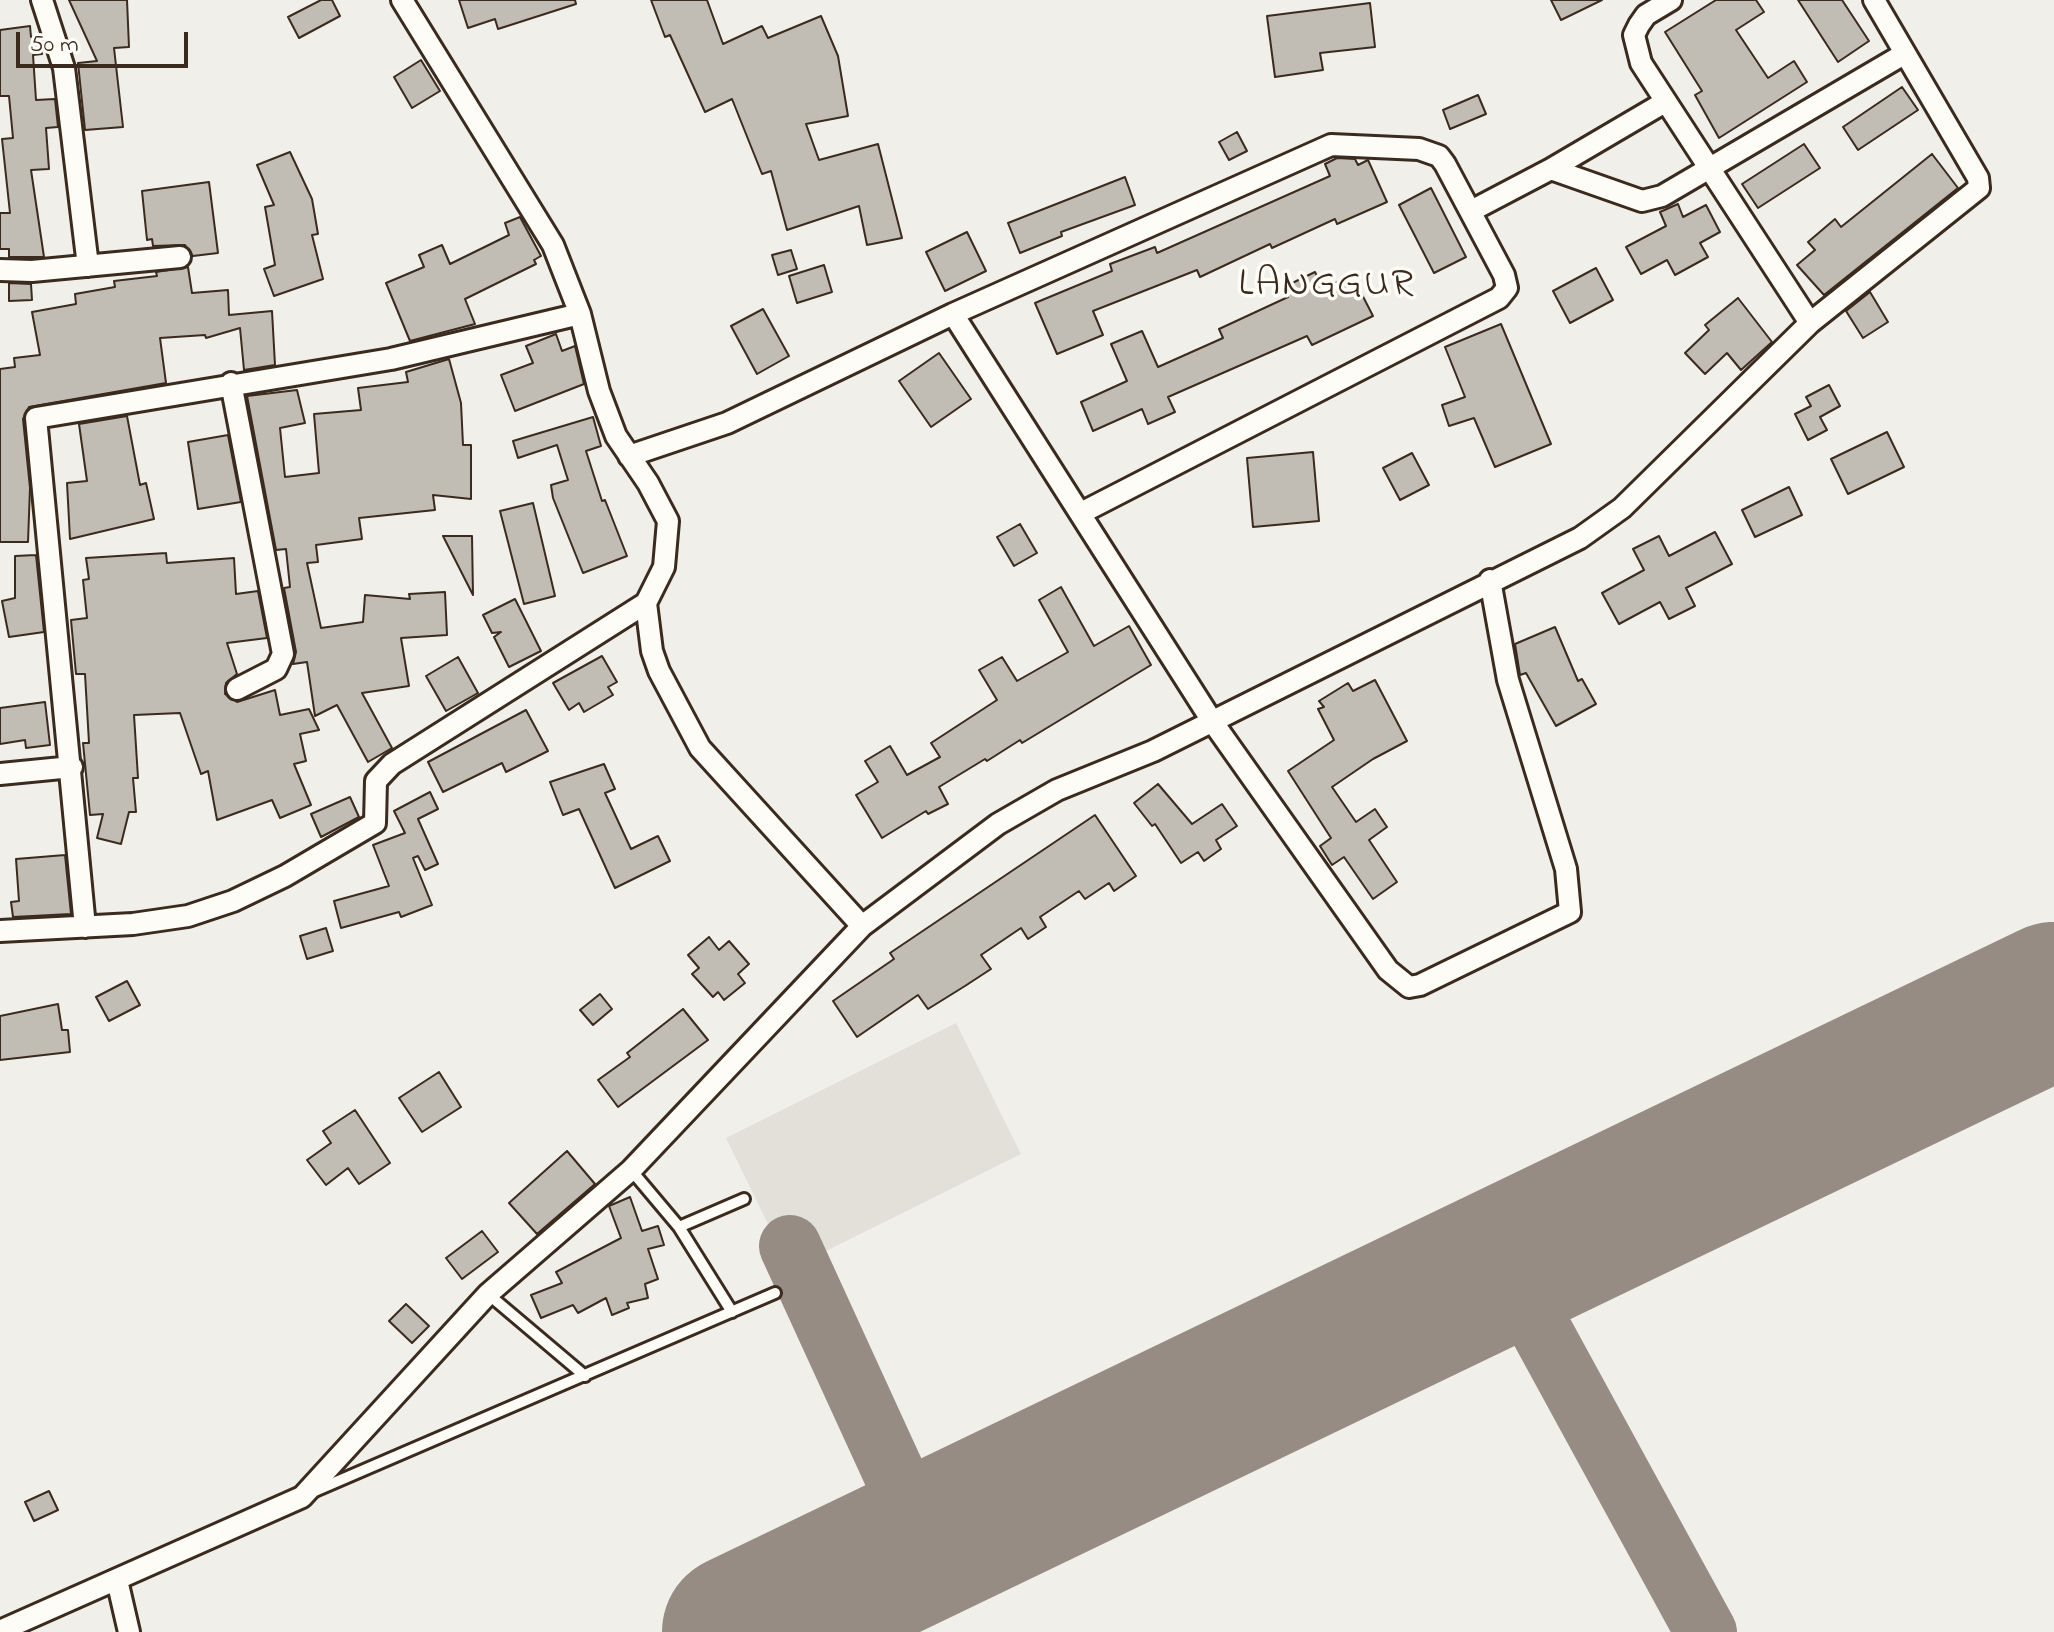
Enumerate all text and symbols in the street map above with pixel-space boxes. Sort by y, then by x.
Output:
scale bar [20,16,192,66]
text: 50 m [30,28,79,63]
district label: LANGGUR [1239,263,1415,311]

